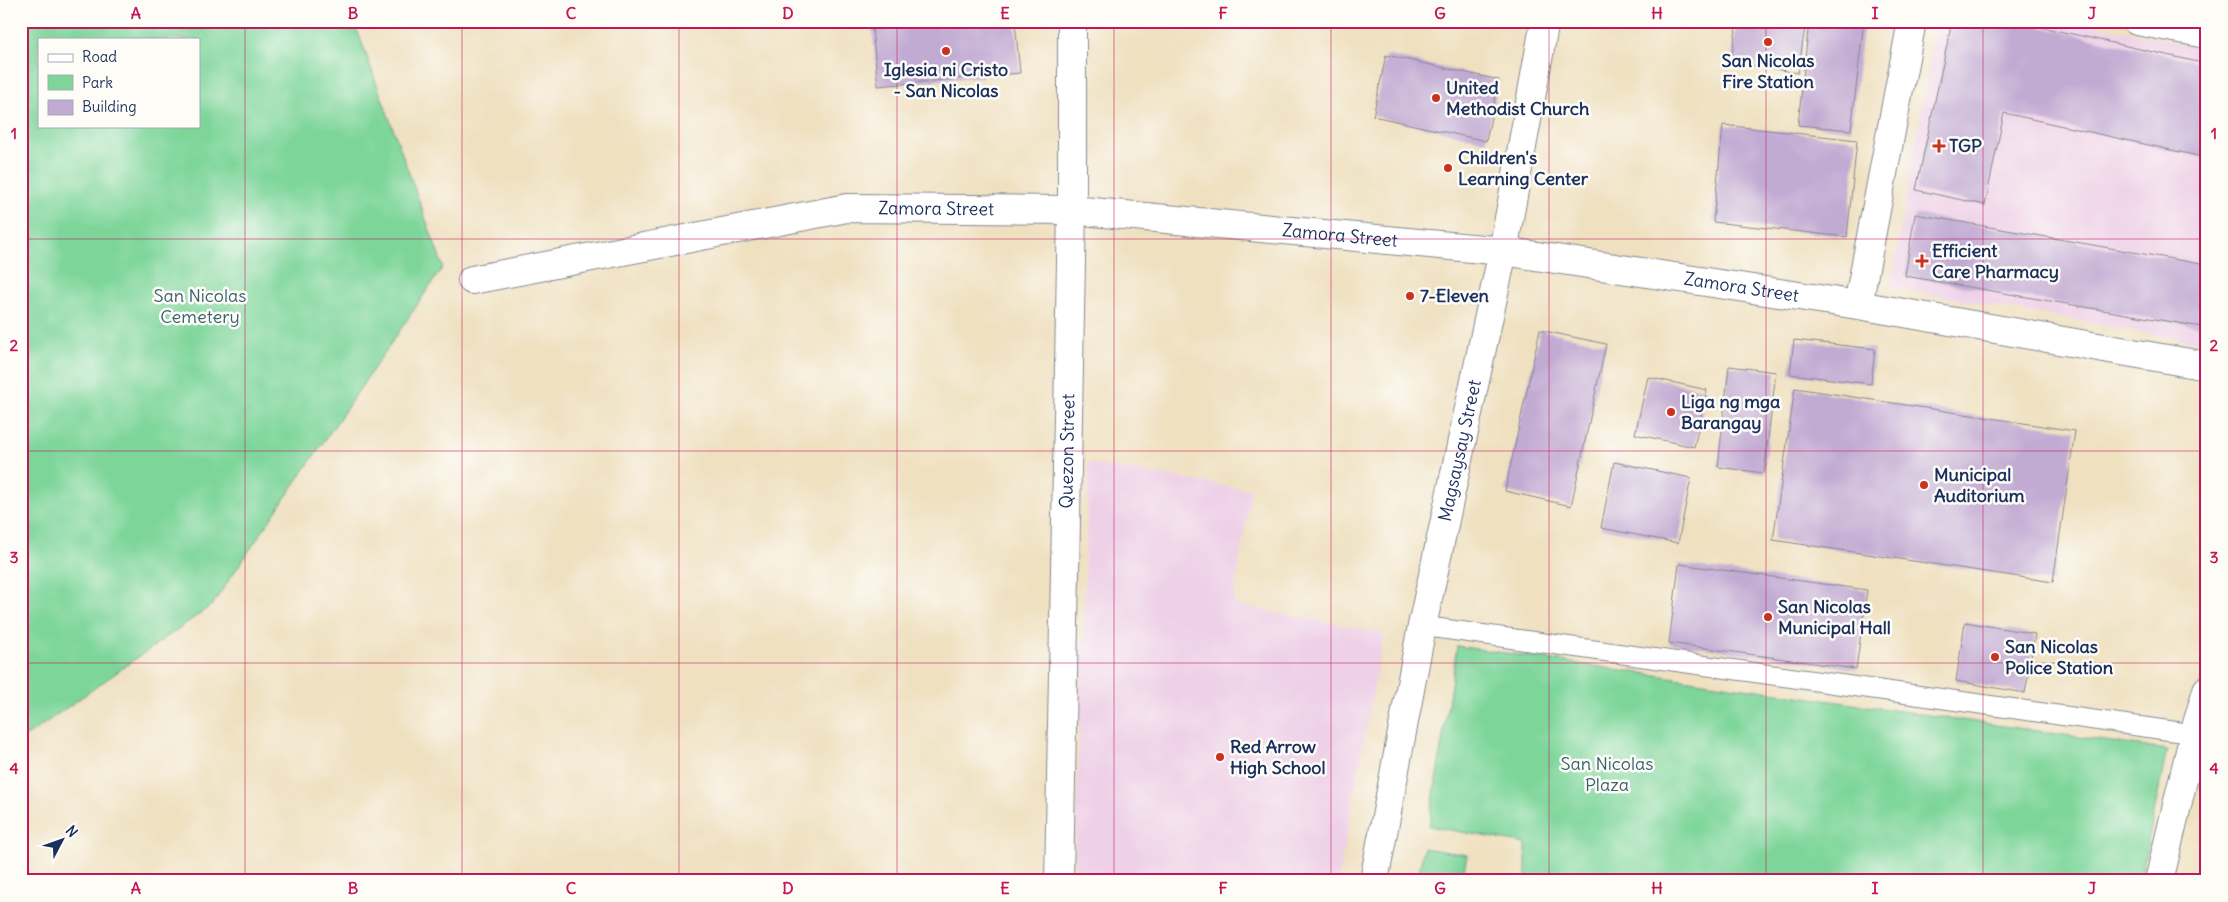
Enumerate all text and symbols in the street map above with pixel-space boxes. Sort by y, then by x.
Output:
text: A [131,3,141,23]
text: B [348,3,359,23]
text: C [566,3,577,23]
text: D [782,3,794,23]
text: E [1000,3,1010,23]
text: F [1218,3,1228,23]
text: G [1434,3,1446,23]
text: H [1651,3,1663,23]
text: I [1872,3,1879,23]
text: J [2088,3,2097,23]
marker: San Nicolas Fire Station [1762,36,1774,48]
legend [38,38,200,128]
marker: Iglesia ni Cristo - San Nicolas [940,45,952,57]
text: Road [82,47,117,66]
place label: San Nicolas Fire Station [1722,49,1815,93]
place label: Iglesia ni Cristo - San Nicolas [884,58,1008,102]
text: Park [82,73,113,92]
place label: United Methodist Church [1446,76,1590,120]
marker: United Methodist Church [1430,92,1442,104]
text: Building [82,97,137,116]
text: 1 [11,123,17,143]
text: 1 [2211,123,2217,143]
place label: TGP [1949,134,1982,157]
marker: TGP [1933,140,1945,152]
place label: Children's Learning Center [1458,146,1589,190]
marker: Children's Learning Center [1442,162,1454,174]
street label: Zamora Street [878,196,994,220]
street label: Zamora Street [1281,218,1399,252]
place label: Efficient Care Pharmacy [1932,239,2059,283]
marker: Efficient Care Pharmacy [1916,255,1928,267]
street label: Zamora Street [1682,267,1801,307]
park label: San Nicolas Cemetery [154,284,247,328]
place label: 7-Eleven [1420,284,1490,307]
marker: 7-Eleven [1404,290,1416,302]
text: 2 [10,335,19,355]
text: 2 [2210,335,2219,355]
street label: Magsaysay Street [1433,377,1486,523]
place label: Liga ng mga Barangay [1681,390,1780,434]
street label: Quezon Street [1054,393,1079,509]
marker: Liga ng mga Barangay [1665,406,1677,418]
place label: Municipal Auditorium [1934,463,2025,507]
marker: Municipal Auditorium [1918,479,1930,491]
text: 3 [9,547,19,567]
text: 3 [2209,547,2219,567]
place label: San Nicolas Municipal Hall [1778,595,1891,639]
marker: San Nicolas Municipal Hall [1762,611,1774,623]
place label: San Nicolas Police Station [2005,635,2114,679]
marker: San Nicolas Police Station [1989,651,2001,663]
place label: Red Arrow High School [1230,735,1326,779]
marker: Red Arrow High School [1214,751,1226,763]
park label: San Nicolas Plaza [1561,752,1654,796]
text: 4 [9,758,19,778]
text: 4 [2209,758,2219,778]
north arrow [38,814,88,864]
text: N [62,822,82,841]
text: A [131,878,141,898]
text: B [348,878,359,898]
text: C [566,878,577,898]
text: D [782,878,794,898]
text: E [1000,878,1010,898]
text: F [1218,878,1228,898]
text: G [1434,878,1446,898]
text: H [1651,878,1663,898]
text: I [1872,878,1879,898]
text: J [2088,878,2097,898]

